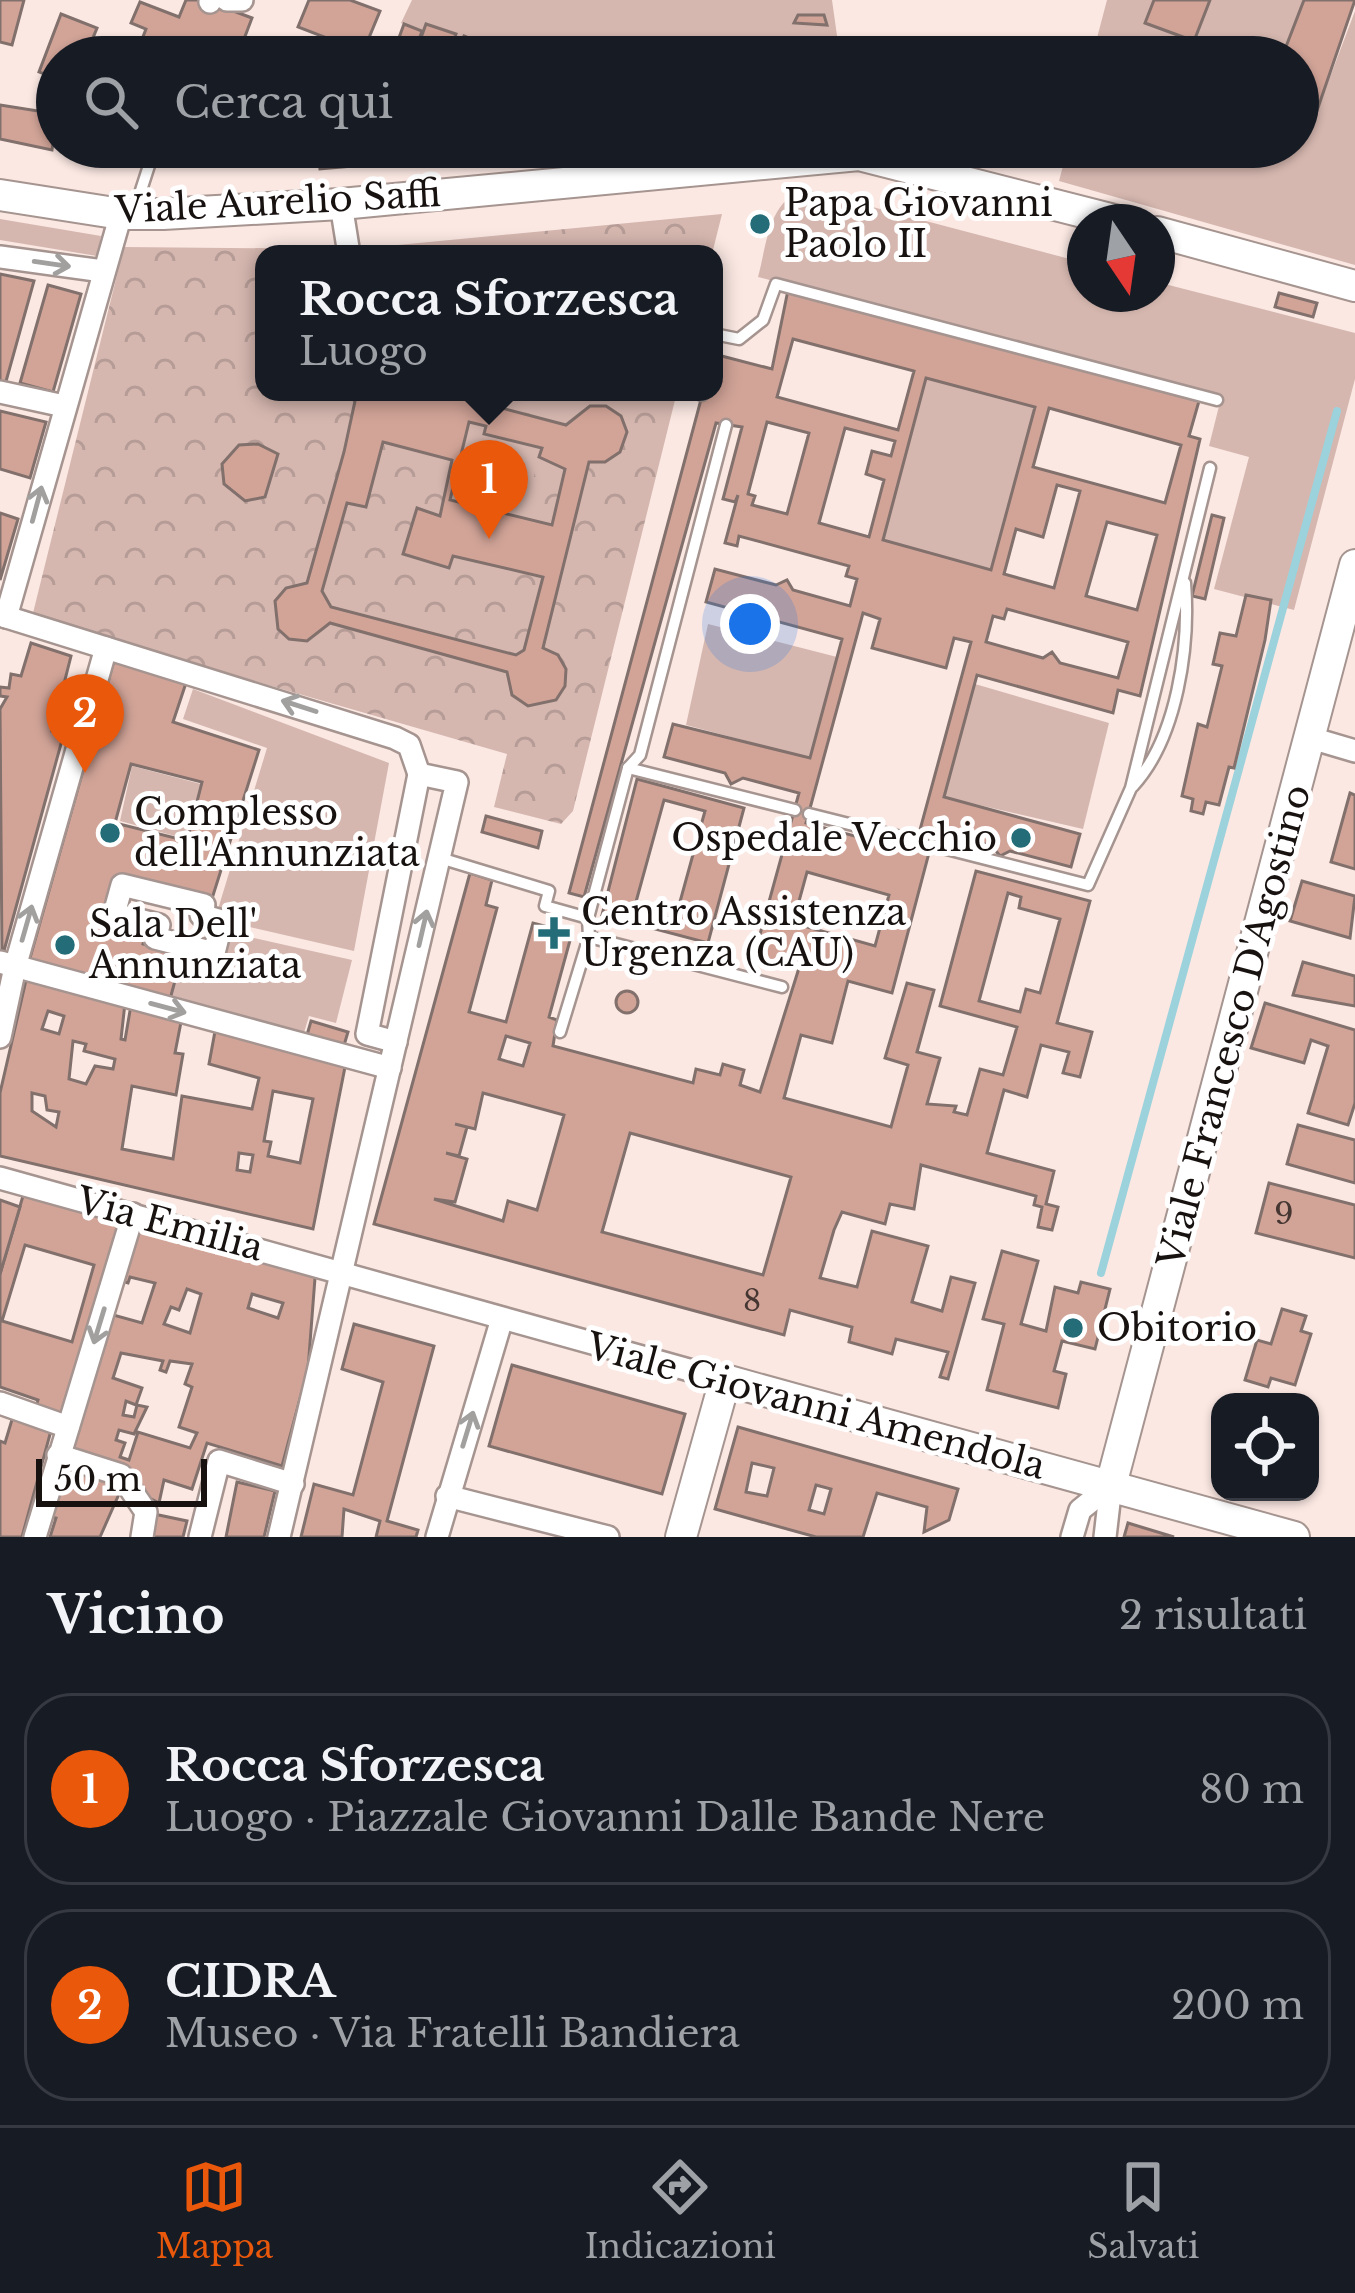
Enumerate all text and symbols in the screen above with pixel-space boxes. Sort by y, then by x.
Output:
search box [36,36,1319,168]
icon: search [78,69,144,135]
text: Cerca qui [174,74,393,130]
street label: Viale Aurelio Saffi [113,171,442,233]
place label: Papa Giovanni Paolo II [784,181,1052,267]
north arrow [1067,204,1175,312]
marker: Papa Giovanni Paolo II [747,211,773,237]
popup [255,245,723,401]
one-way arrow [31,253,70,276]
text: Rocca Sforzesca [299,271,679,327]
text: Luogo [299,327,428,376]
pin: 1 [450,440,528,539]
one-way arrow [27,485,49,523]
your location [720,594,780,654]
pin: 2 [46,674,124,773]
one-way arrow [281,694,319,716]
street label: Viale Francesco D'Agostino [1148,780,1320,1273]
place label: Complesso dell'Annunziata [134,790,420,876]
place label: Ospedale Vecchio [671,816,997,861]
marker: Complesso dell'Annunziata [97,820,123,846]
marker: Ospedale Vecchio [1008,825,1034,851]
place label: Centro Assistenza Urgenza (CAU) [581,890,906,976]
place label: Sala Dell' Annunziata [88,902,301,988]
one-way arrow [17,905,39,943]
one-way arrow [413,910,435,948]
marker: Centro Assistenza Urgenza (CAU) [538,917,570,949]
marker: Sala Dell' Annunziata [52,932,78,958]
one-way arrow [148,998,186,1020]
street label: Via Emilia [71,1177,268,1270]
house number: 9 [1274,1195,1294,1232]
house number: 8 [743,1282,761,1319]
one-way arrow [87,1306,109,1344]
place label: Obitorio [1097,1306,1257,1351]
marker: Obitorio [1060,1315,1086,1341]
street label: Viale Giovanni Amendola [581,1323,1050,1489]
map controls [1211,1393,1319,1501]
button: locate [1211,1393,1319,1501]
one-way arrow [458,1411,480,1449]
scale bar [36,1453,207,1506]
text: 50 m [54,1459,141,1500]
text: Vicino [48,1584,225,1647]
text: 2 risultati [1119,1591,1307,1640]
text: Rocca Sforzesca [165,1737,545,1793]
text: 1 [81,1765,99,1814]
text: 80 m [1199,1765,1304,1814]
text: Luogo · Piazzale Giovanni Dalle Bande Nere [165,1793,1045,1842]
text: CIDRA [165,1953,335,2009]
text: 2 [77,1981,103,2030]
text: 200 m [1171,1981,1304,2030]
text: Museo · Via Fratelli Bandiera [165,2009,740,2058]
tab: Mappa [156,2154,273,2267]
tab: Indicazioni [585,2154,776,2267]
tab: Salvati [1087,2154,1199,2267]

